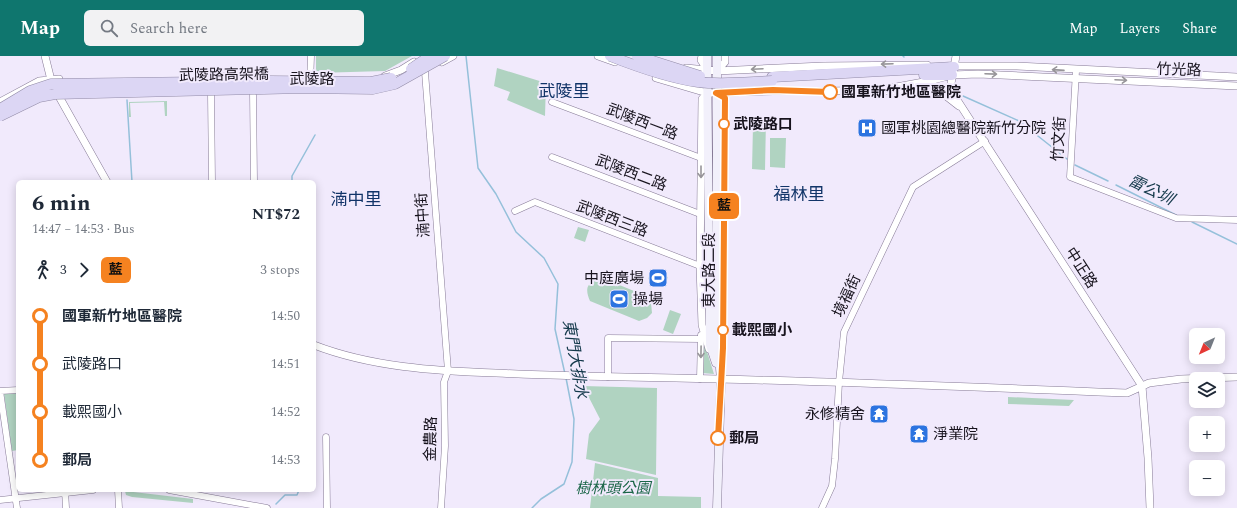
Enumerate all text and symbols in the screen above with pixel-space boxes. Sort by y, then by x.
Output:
search box [84,10,364,46]
text: Map [20,14,60,43]
icon: search [98,17,120,39]
text: Search here [130,17,208,40]
text: Map [1069,18,1098,39]
text: Layers [1120,18,1160,39]
text: Share [1182,18,1217,39]
street label: 竹光路 [1156,58,1202,82]
one-way arrow [881,60,894,68]
street label: 武陵路高架橋 [179,63,269,87]
one-way arrow [751,65,764,73]
one-way arrow [1052,66,1065,73]
street label: 武陵路 [289,68,335,91]
one-way arrow [984,70,997,78]
one-way arrow [1114,77,1127,84]
district label: 武陵里 [539,79,590,105]
place label: 國軍新竹地區醫院 [841,81,961,104]
marker: 國軍新竹地區醫院 [822,84,838,100]
street label: 武陵西一路 [603,98,681,146]
place label: 武陵路口 [733,113,793,136]
street label: 竹文街 [1046,116,1072,162]
hospital icon: 國軍桃園總醫院新竹分院 [856,117,878,139]
place label: 國軍桃園總醫院新竹分院 [881,117,1046,140]
marker: 武陵路口 [718,118,730,130]
street label: 武陵西二路 [592,149,670,197]
one-way arrow [697,165,705,178]
water label: 雷公圳 [1124,169,1180,212]
district label: 福林里 [774,182,825,208]
text: 6 min [32,187,91,220]
district label: 湳中里 [331,187,382,213]
street label: 湳中街 [410,192,436,238]
line badge: 藍 [711,193,737,219]
street label: 武陵西三路 [573,195,651,243]
text: 藍 [717,195,731,216]
text: NT$72 [252,203,300,226]
text: 14:47 – 14:53 · Bus [32,219,135,239]
street label: 東大路二段 [698,232,721,308]
street label: 中正路 [1059,243,1103,293]
icon: walk [32,259,54,281]
icon: forward [73,259,95,281]
text: 藍 [109,259,123,280]
text: 3 [60,260,67,280]
text: 3 stops [260,260,300,280]
place label: 中庭廣場 [584,267,644,290]
sports icon: 中庭廣場 [647,267,669,289]
street label: 境福街 [827,271,867,321]
sports icon: 操場 [608,288,630,310]
place label: 操場 [633,288,663,311]
text: 國軍新竹地區醫院 [62,305,182,328]
text: 14:50 [271,306,300,326]
water label: 東門大排水 [556,318,594,401]
place label: 載熙國小 [732,319,793,342]
marker: 載熙國小 [717,324,729,336]
north arrow [1189,328,1225,364]
map controls [1189,328,1225,496]
one-way arrow [697,345,705,358]
text: 武陵路口 [62,353,122,376]
text: 14:51 [271,354,300,374]
button: layers [1189,372,1225,408]
text: 載熙國小 [62,401,122,424]
text: 14:52 [271,402,300,422]
place label: 永修精舍 [805,403,865,426]
temple icon: 永修精舍 [868,403,890,425]
street label: 金農路 [419,416,443,462]
button: + [1189,416,1225,452]
temple icon: 淨業院 [908,423,930,445]
place label: 淨業院 [933,423,978,446]
place label: 郵局 [729,427,759,450]
marker: 郵局 [710,430,726,446]
text: 郵局 [62,449,92,472]
text: 14:53 [271,450,300,470]
button: − [1189,460,1225,496]
park label: 樹林頭公園 [575,477,652,500]

